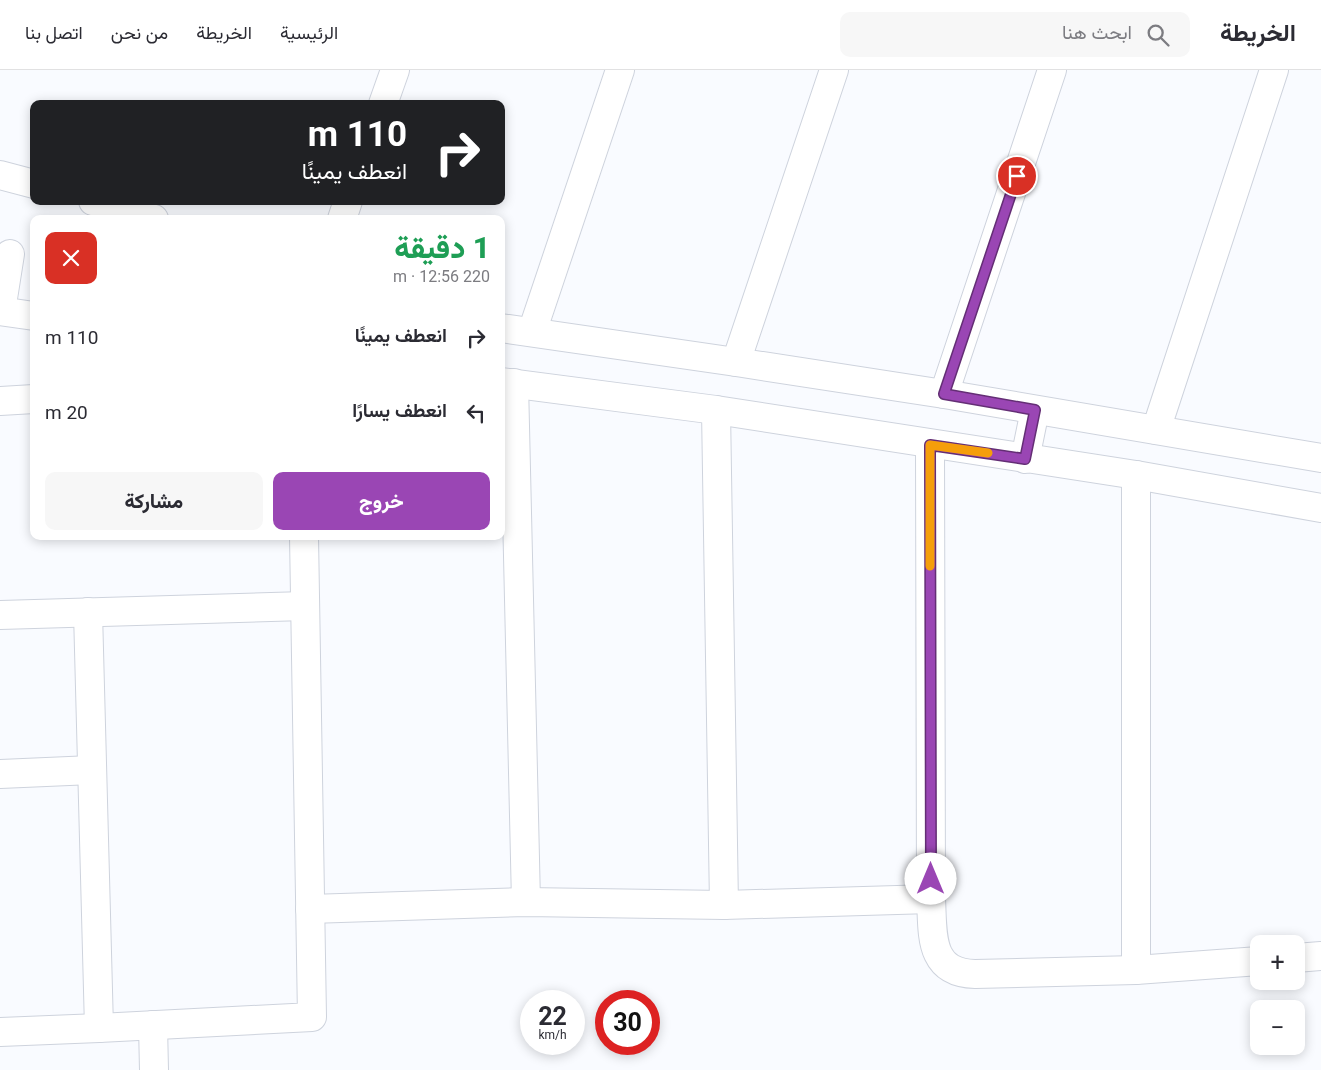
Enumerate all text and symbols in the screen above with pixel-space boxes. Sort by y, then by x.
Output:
search box [840,12,1190,57]
text: الخريطة [1220,19,1296,47]
text: ابحث هنا [1062,21,1132,44]
icon: search [1144,21,1172,49]
text: اتصل بنا [25,22,83,43]
text: من نحن [111,22,168,43]
text: الخريطة [196,22,252,43]
text: الرئيسية [280,22,338,43]
text: 110 m [308,114,407,155]
icon: right [425,120,490,185]
pin [996,155,1038,197]
text: انعطف يمينًا [302,159,407,184]
icon: arrive [1003,162,1031,190]
text: 1 دقيقة [394,230,490,265]
button: close [45,232,97,284]
text: 220 m · 12:56 [393,267,490,286]
text: انعطف يمينًا [355,324,447,347]
icon: right [462,324,490,352]
text: 110 m [45,326,98,349]
text: انعطف يسارًا [352,399,447,422]
icon: left [462,399,490,427]
text: 20 m [45,401,88,424]
button: مشاركة [45,472,263,530]
button: خروج [273,472,490,530]
position arrow [904,852,956,904]
map controls [1250,935,1305,1055]
button: + [1250,935,1305,990]
speed limit sign: 30 [595,990,660,1055]
button: − [1250,1000,1305,1055]
text: 22 [538,1002,567,1031]
text: km/h [538,1028,567,1042]

